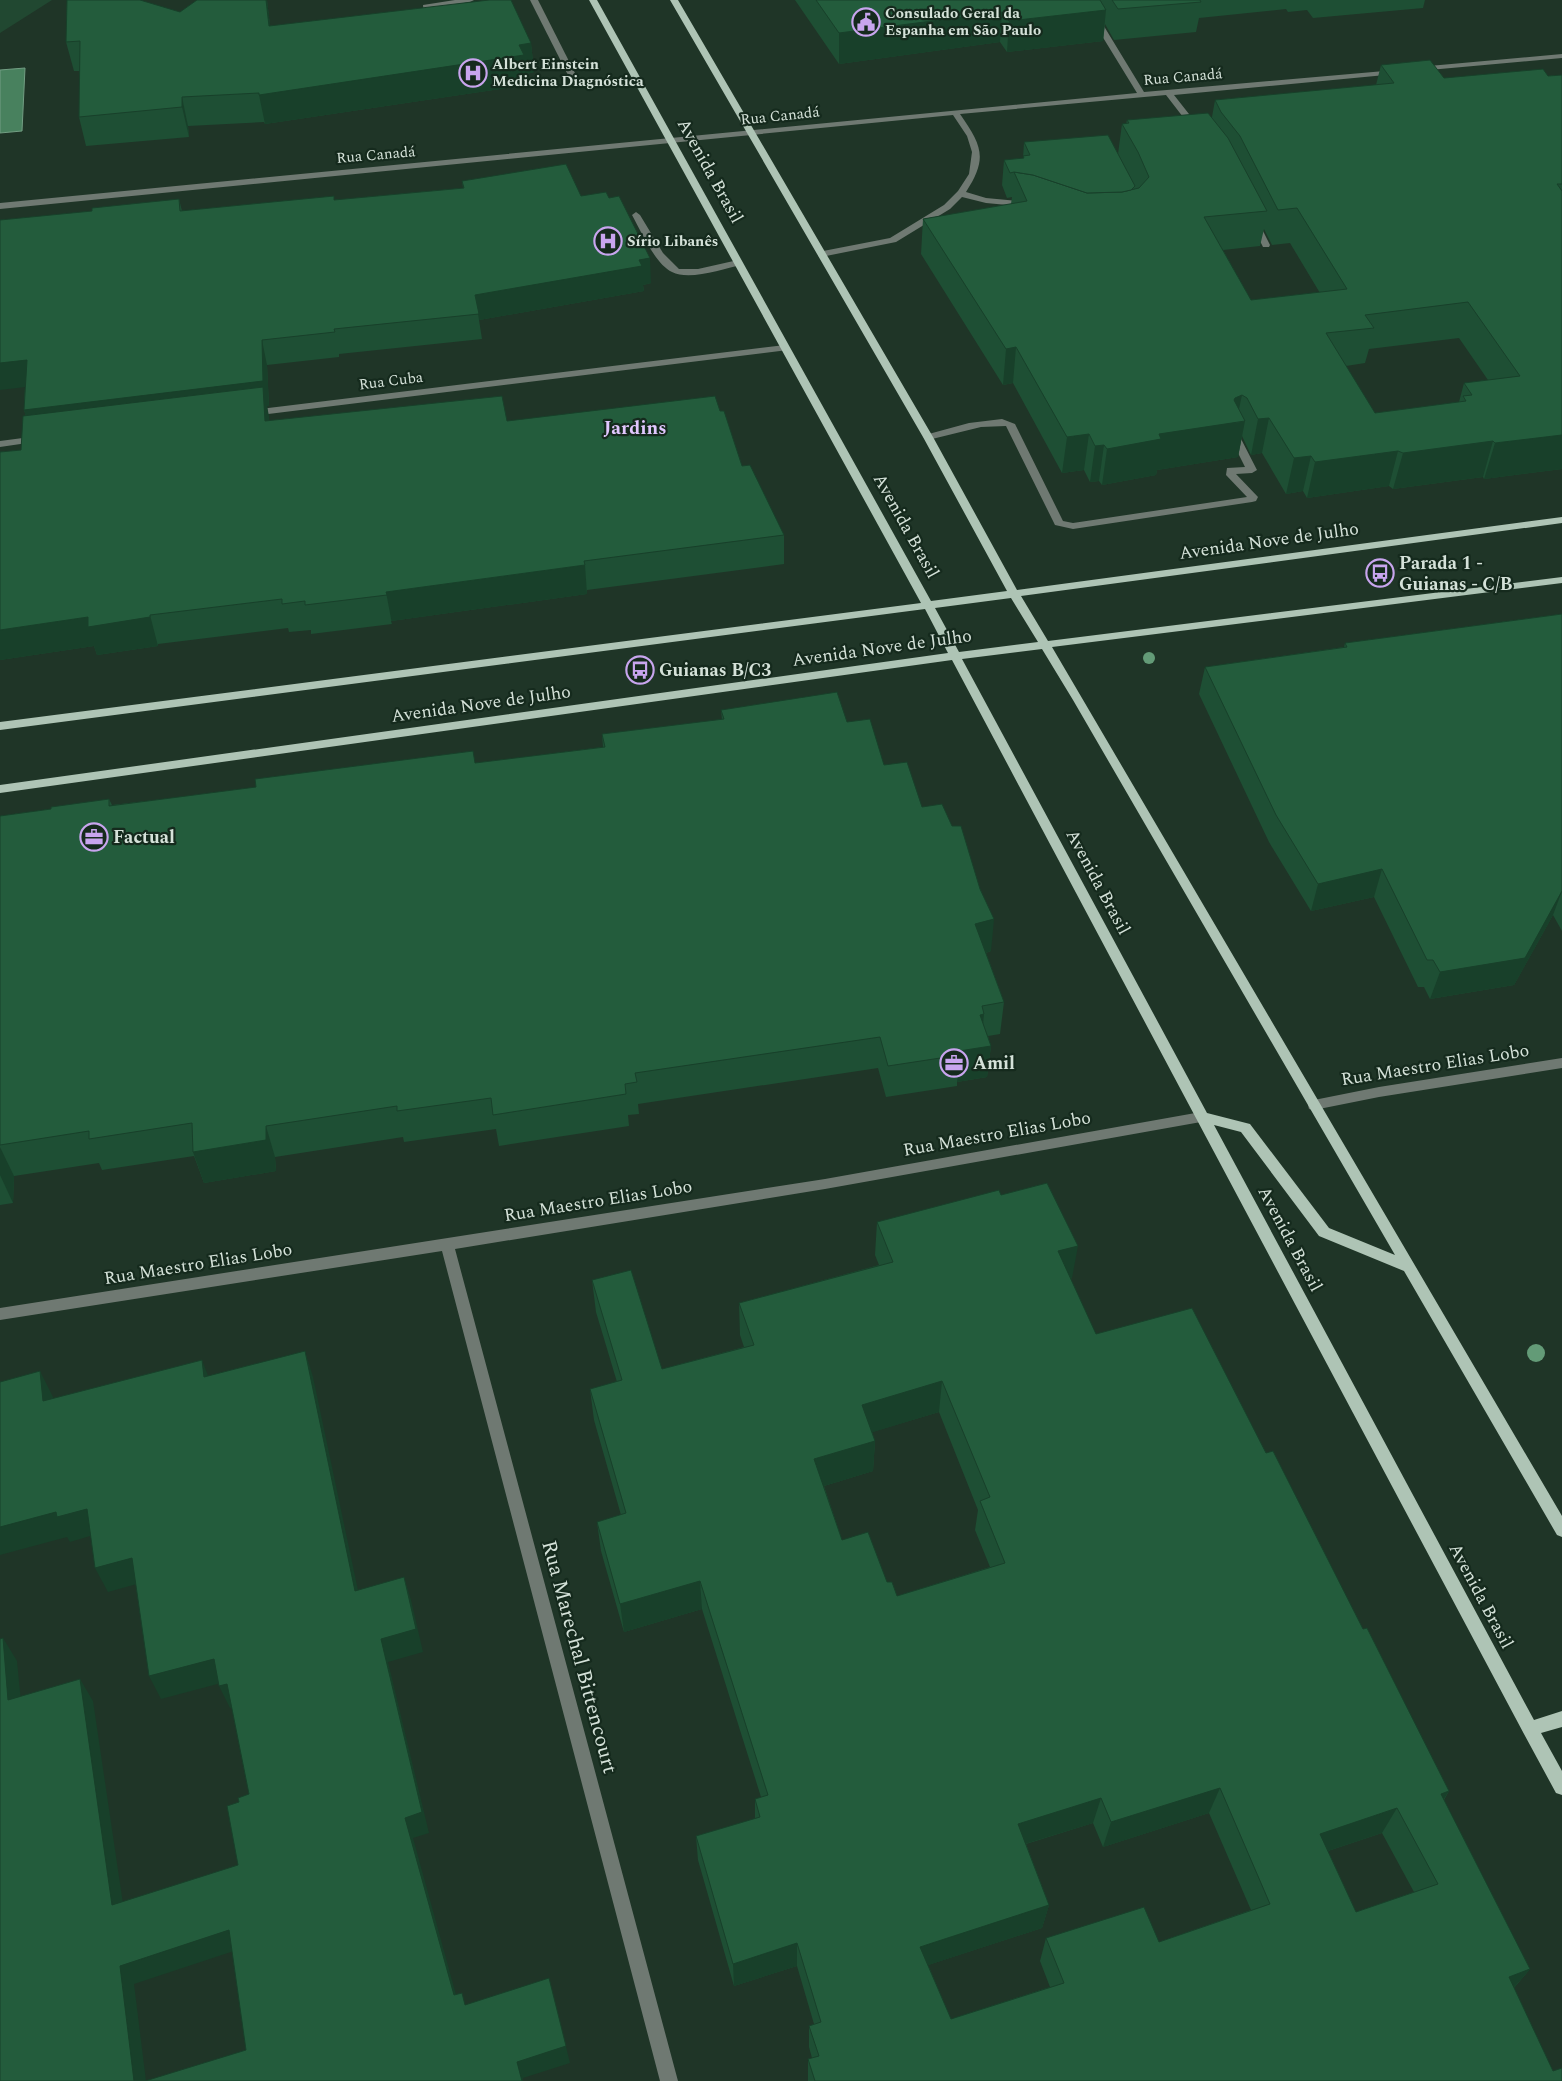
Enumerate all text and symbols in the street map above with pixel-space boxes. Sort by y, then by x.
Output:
place label: Consulado Geral da Espanha em São Paulo [885,2,1041,42]
public building icon: Consulado Geral da Espanha em São Paulo [851,7,881,37]
place label: Albert Einstein Medicina Diagnóstica [492,53,644,93]
hospital icon: Albert Einstein Medicina Diagnóstica [458,58,488,88]
street label: Rua Canadá [1142,62,1224,92]
street label: Rua Canadá [739,100,821,132]
street label: Avenida Brasil [670,114,750,228]
street label: Rua Canadá [335,140,417,170]
hospital icon: Sírio Libanês [593,226,623,256]
place label: Sírio Libanês [627,230,718,253]
street label: Rua Cuba [358,366,425,396]
district label: Jardins [603,414,667,443]
street label: Avenida Brasil [866,469,946,583]
street label: Avenida Nove de Julho [1177,515,1361,567]
place label: Parada 1 - Guianas - C/B [1399,550,1513,598]
bus stop icon: Parada 1 - Guianas - C/B [1365,558,1395,588]
street label: Avenida Nove de Julho [790,622,974,674]
bus stop icon: Guianas B/C3 [625,655,655,685]
place label: Guianas B/C3 [659,657,771,684]
street label: Avenida Nove de Julho [389,678,573,730]
office icon: Factual [79,822,109,852]
place label: Factual [113,824,175,851]
street label: Avenida Brasil [1059,824,1137,940]
street label: Rua Maestro Elias Lobo [1339,1037,1531,1093]
office icon: Amil [939,1048,969,1078]
place label: Amil [973,1050,1015,1077]
street label: Rua Maestro Elias Lobo [901,1104,1093,1164]
street label: Rua Maestro Elias Lobo [502,1173,694,1229]
street label: Avenida Brasil [1251,1181,1329,1297]
street label: Rua Maestro Elias Lobo [102,1236,294,1292]
street label: Rua Marechal Bittencourt [532,1537,626,1777]
street label: Avenida Brasil [1442,1538,1520,1654]

